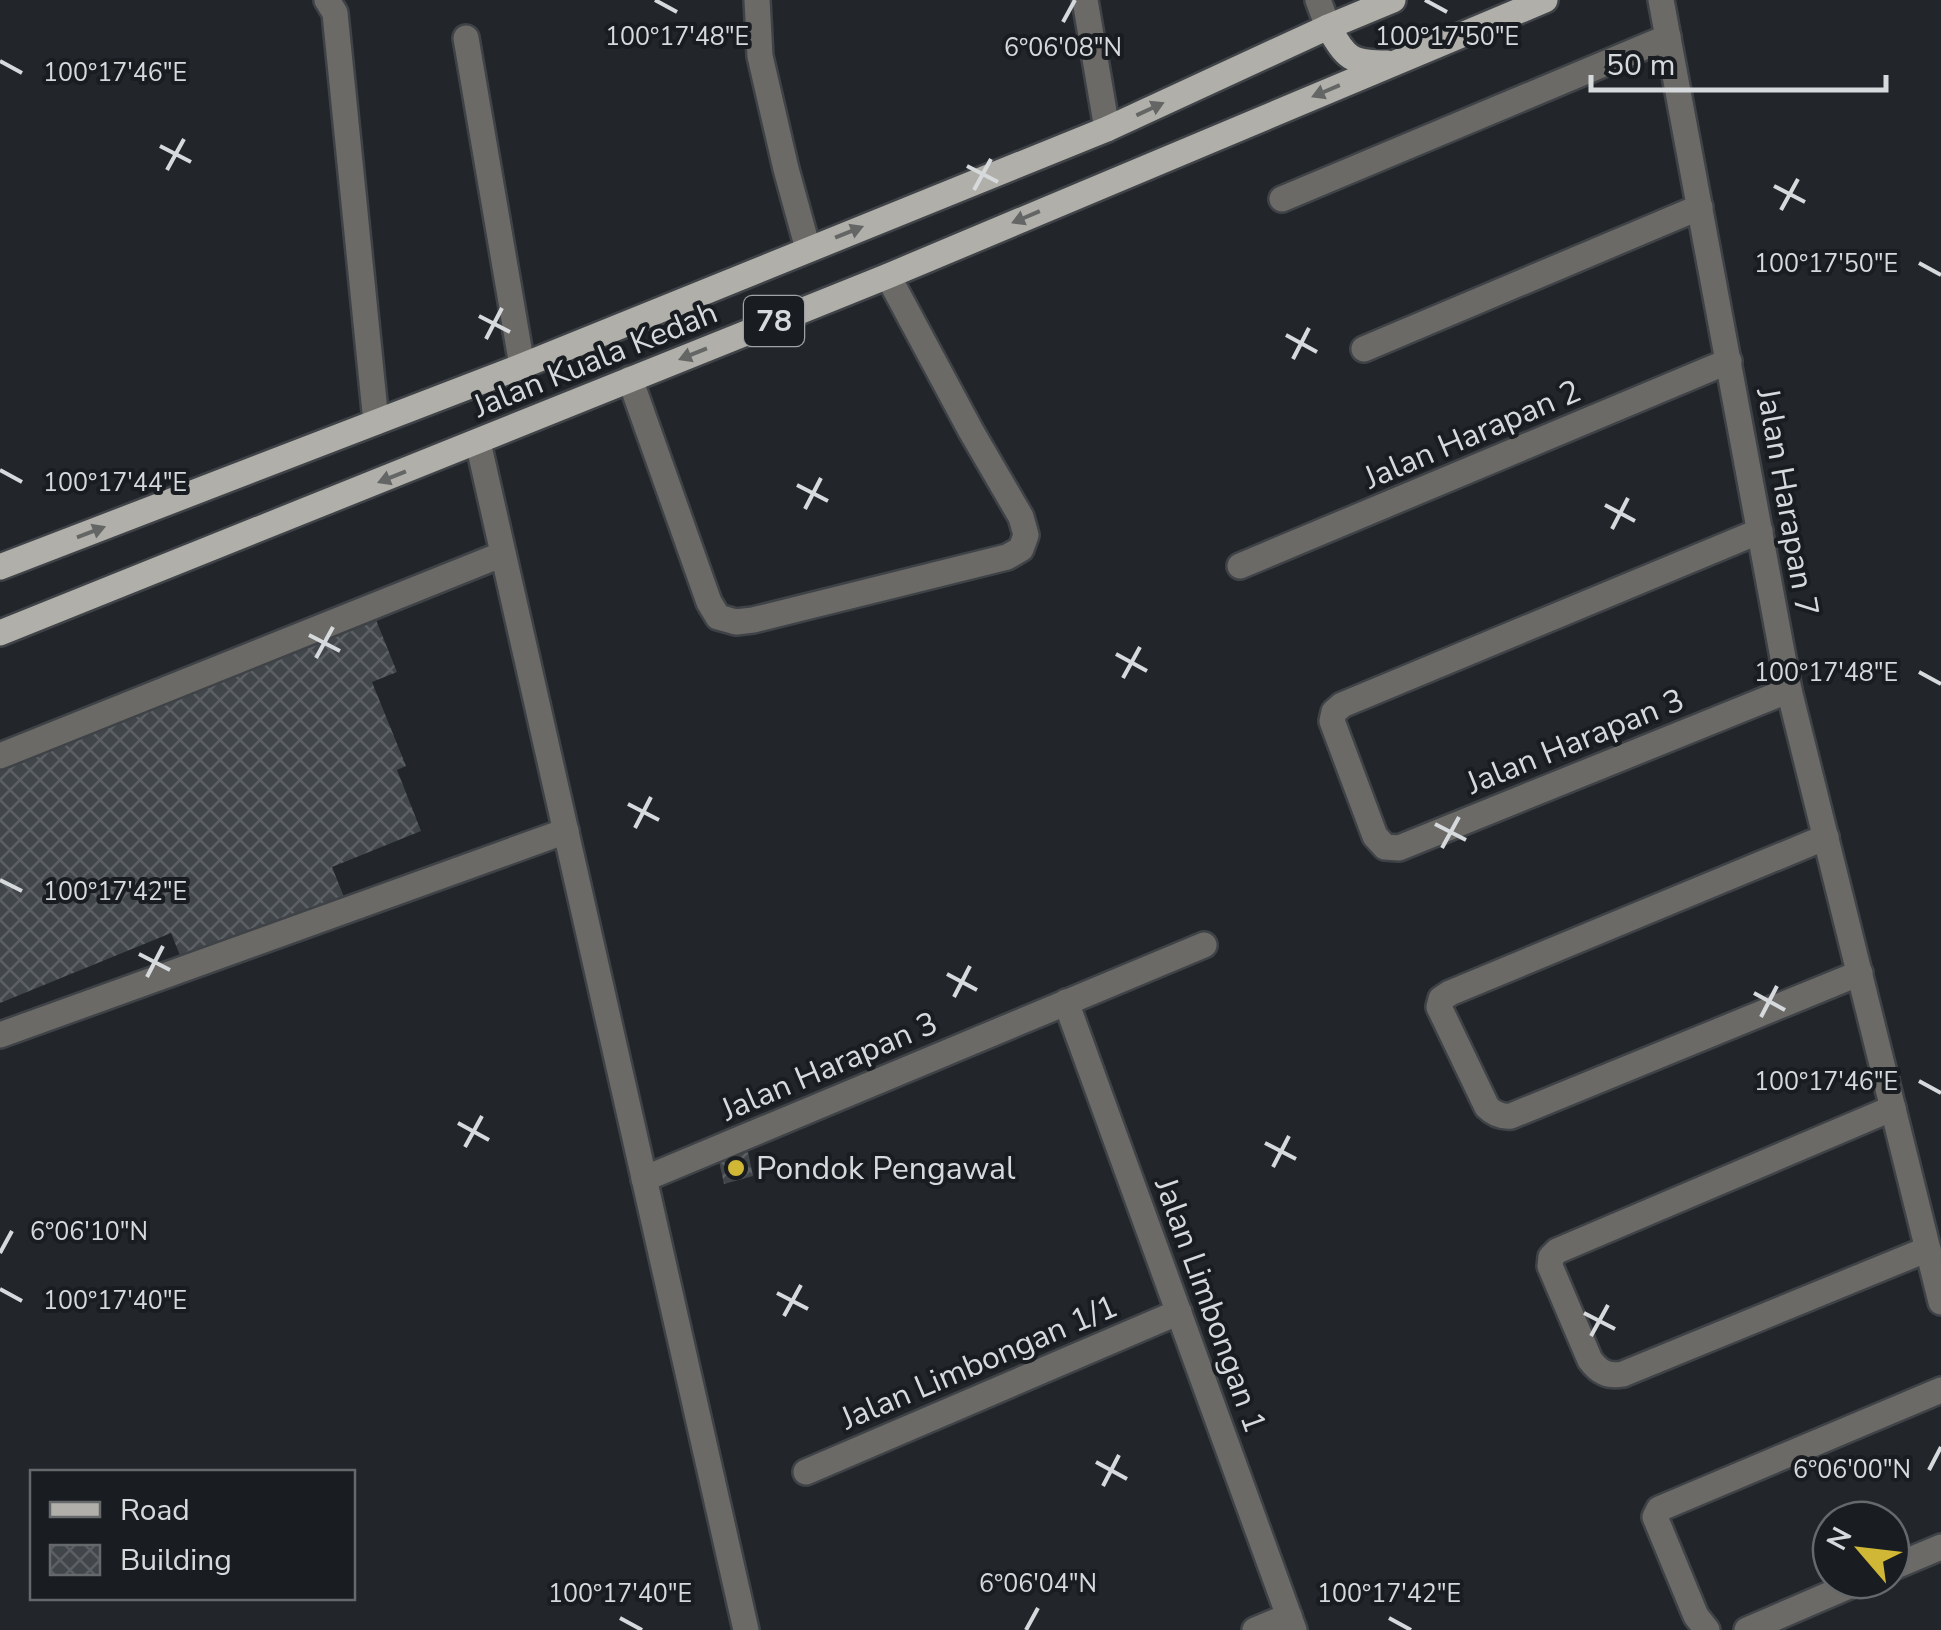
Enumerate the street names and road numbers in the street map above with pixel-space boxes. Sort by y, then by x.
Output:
street label: Jalan Kuala Kedah [466,291,724,428]
road number: 78 [744,296,804,346]
street label: Jalan Harapan 2 [1357,370,1587,500]
street label: Jalan Harapan 7 [1746,384,1829,620]
street label: Jalan Harapan 3 [1459,678,1690,805]
street label: Jalan Harapan 3 [714,1002,944,1132]
street label: Jalan Limbongan 1 [1144,1171,1277,1439]
street label: Jalan Limbongan 1/1 [833,1285,1124,1441]

